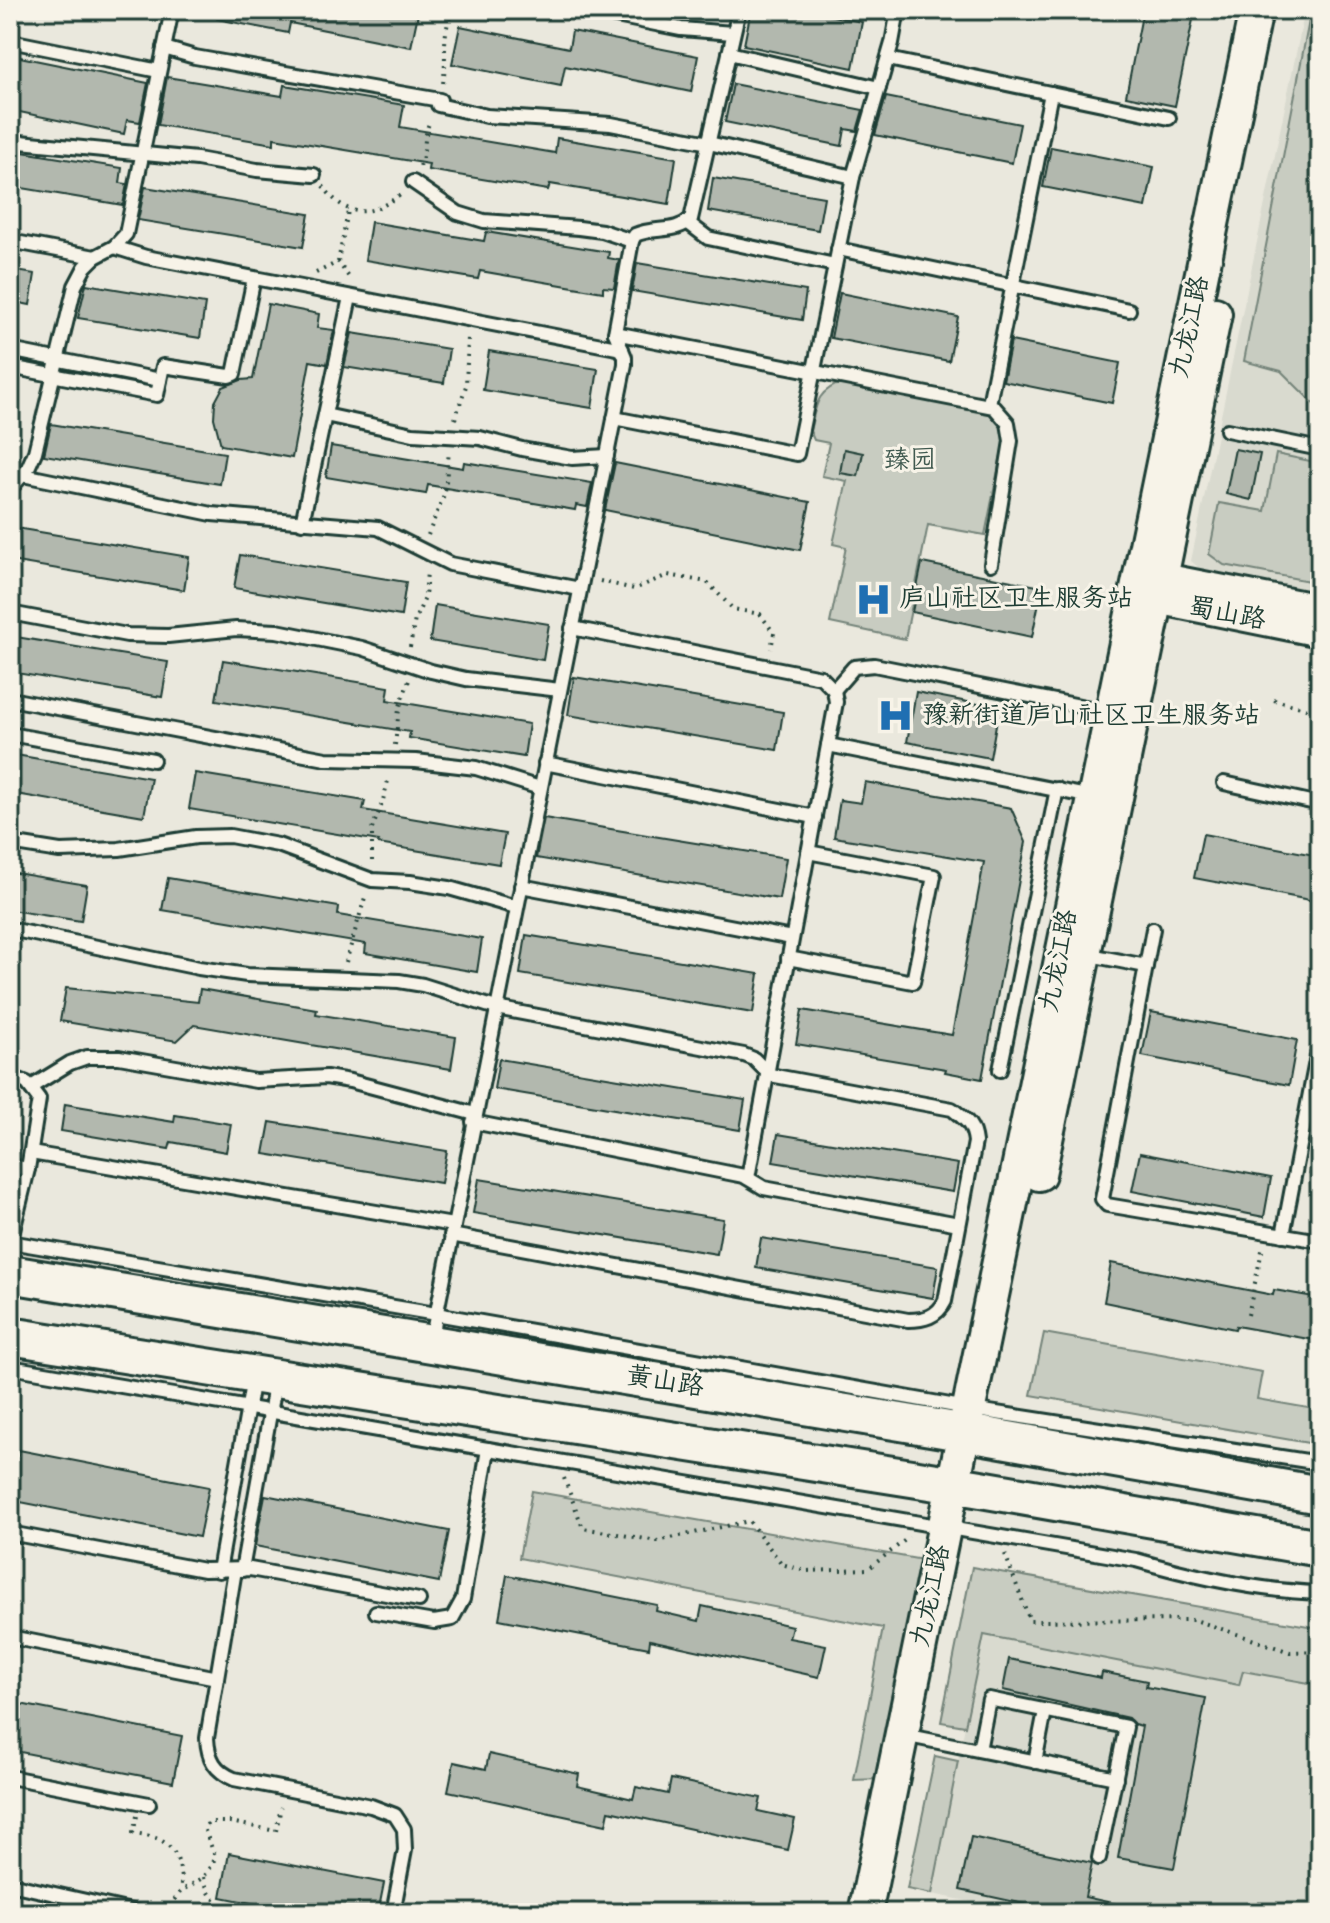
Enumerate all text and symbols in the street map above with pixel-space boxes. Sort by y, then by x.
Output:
street label: 九龙江路 [1163,273,1217,381]
park label: 臻园 [884,444,936,478]
hospital icon: 庐山社区卫生服务站 [854,580,892,618]
place label: 庐山社区卫生服务站 [899,582,1133,616]
street label: 蜀山路 [1185,590,1269,638]
hospital icon: 豫新街道庐山社区卫生服务站 [877,697,915,735]
place label: 豫新街道庐山社区卫生服务站 [922,699,1260,733]
street label: 九龙江路 [1032,907,1086,1015]
street label: 黄山路 [624,1359,706,1405]
street label: 九龙江路 [904,1542,958,1650]

